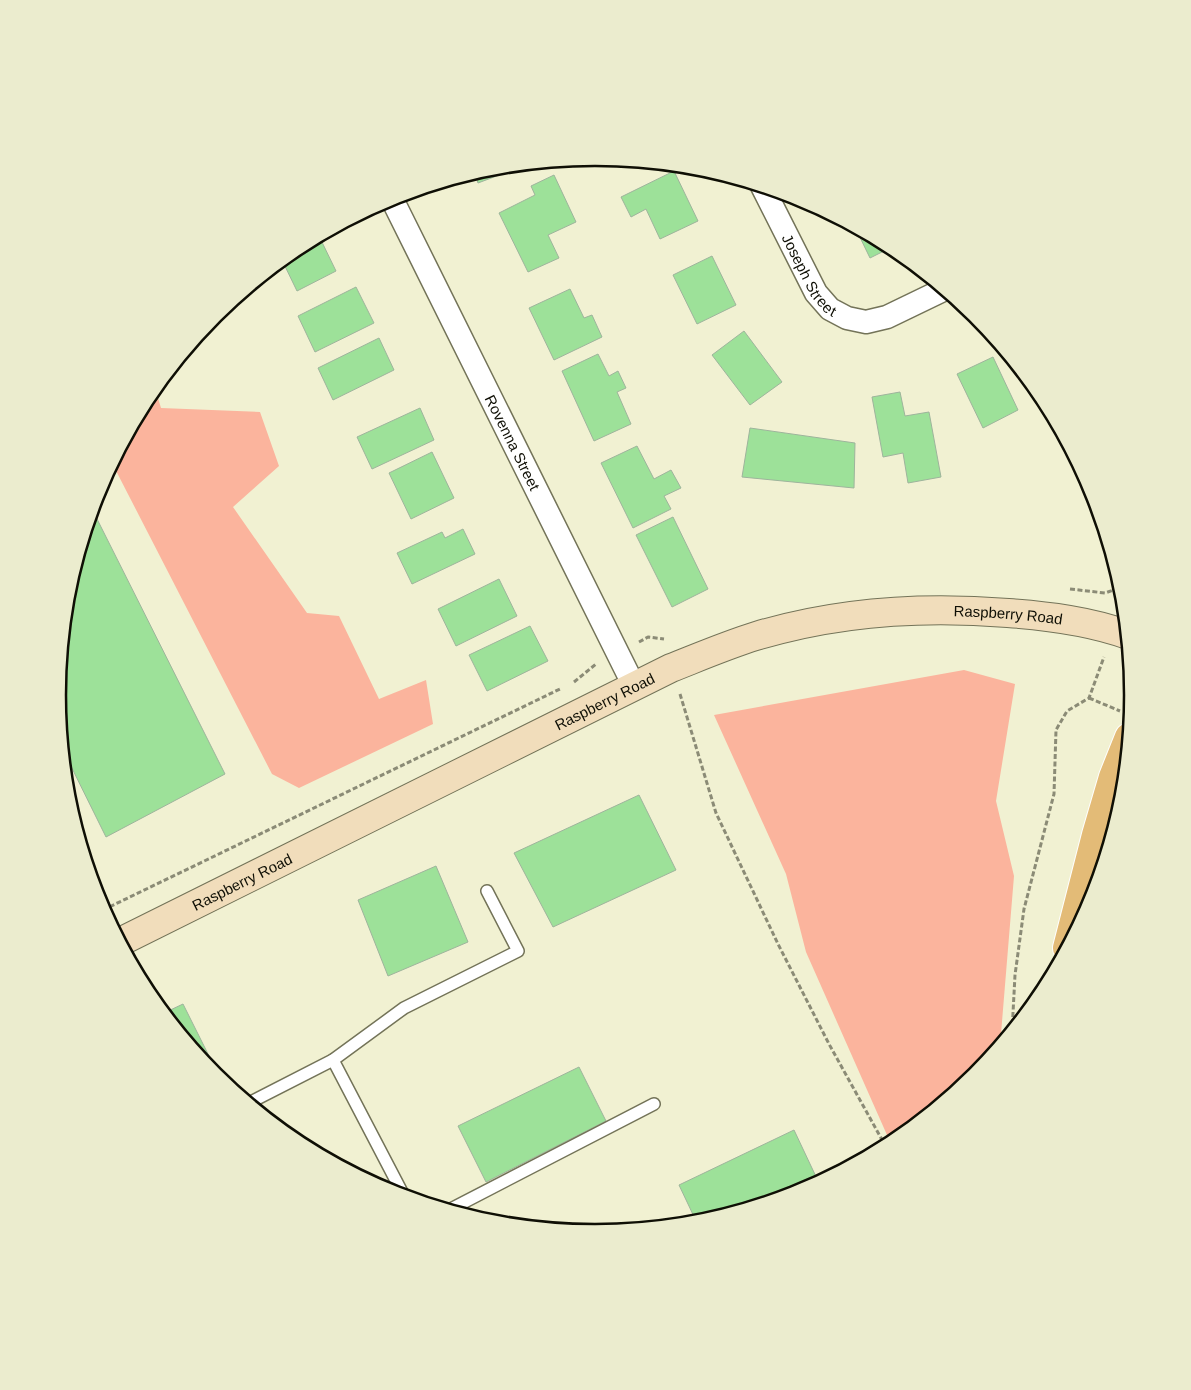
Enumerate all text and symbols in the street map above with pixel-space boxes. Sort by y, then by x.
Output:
street label: Joseph Street [779,231,840,320]
street label: Rovenna Street [482,392,544,494]
street label: Raspberry Road [953,602,1064,627]
street label: Raspberry Road [552,669,657,733]
street label: Raspberry Road [189,850,294,913]

